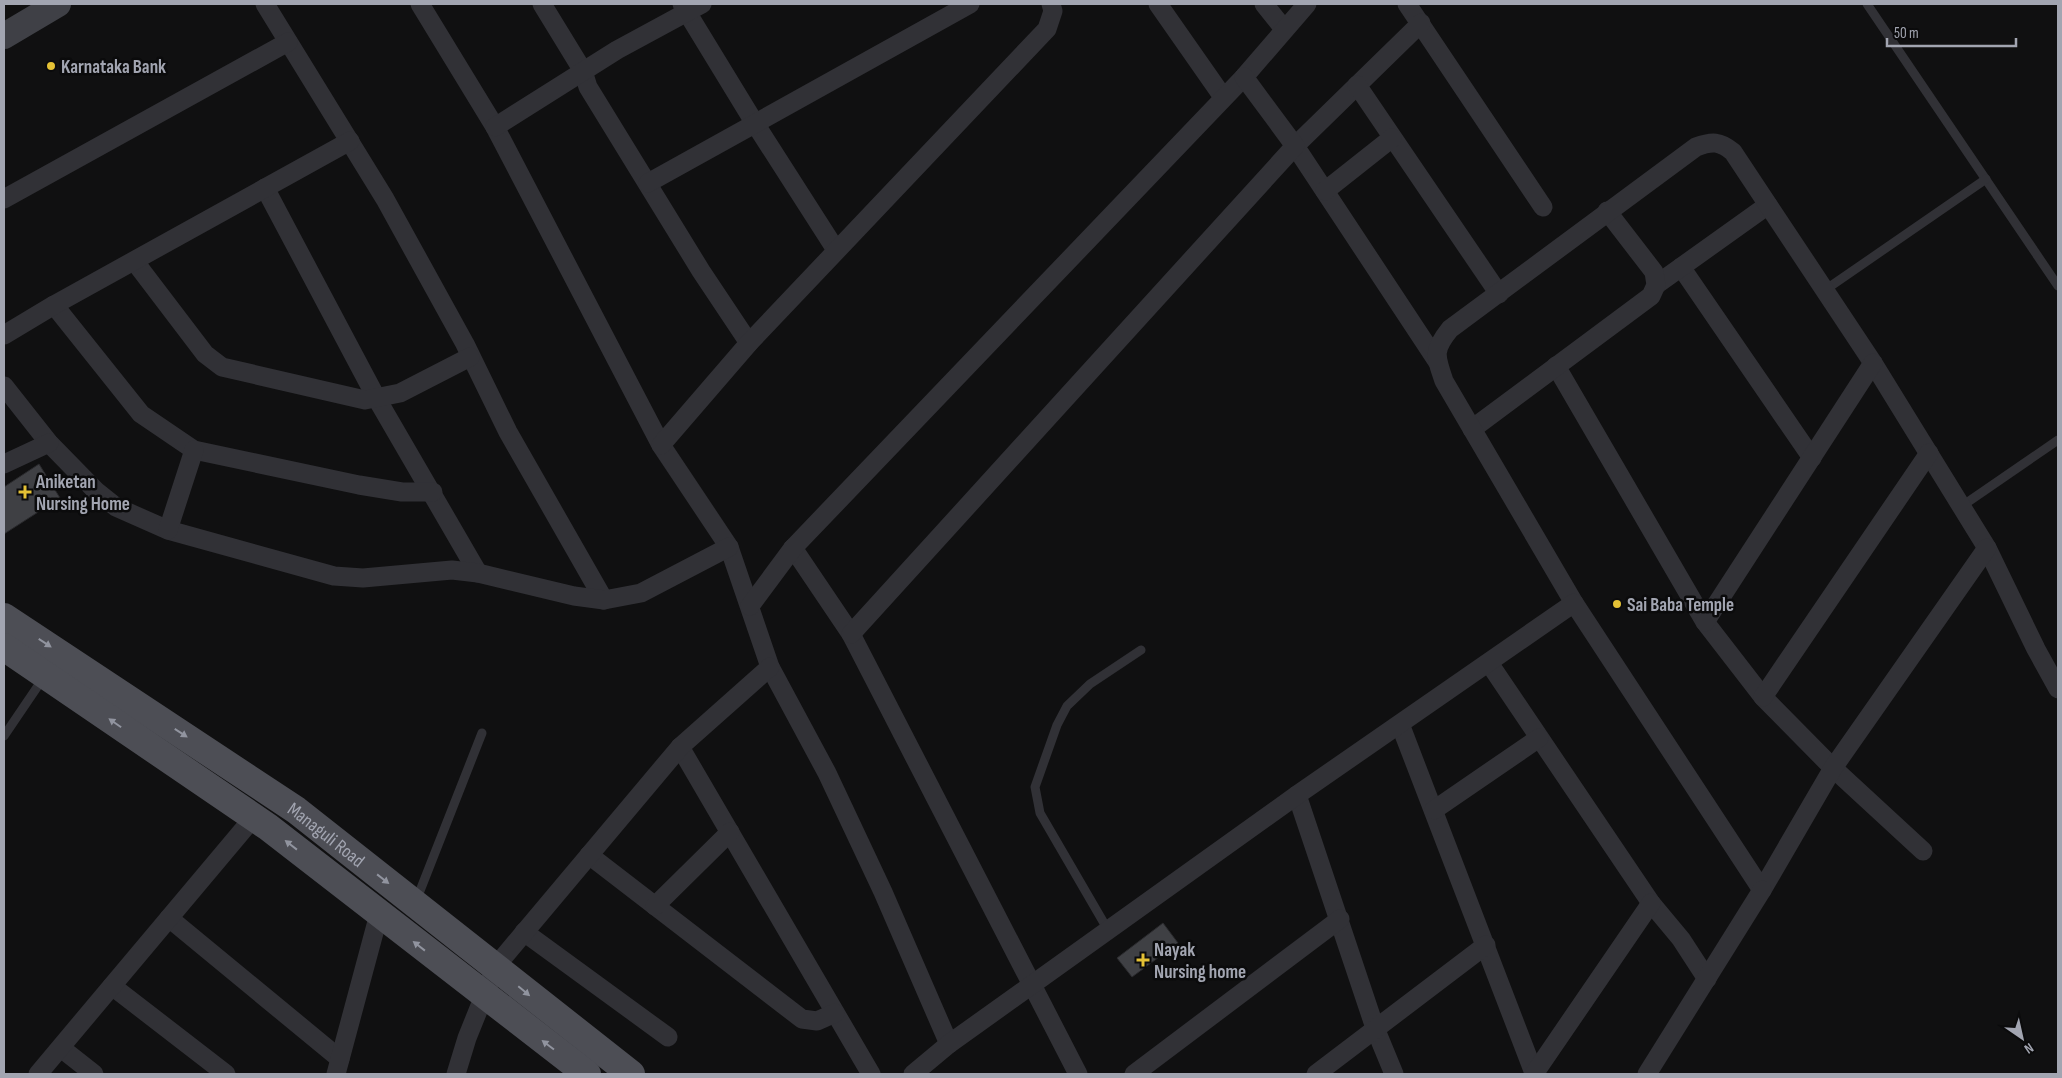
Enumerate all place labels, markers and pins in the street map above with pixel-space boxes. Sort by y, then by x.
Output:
place label: Karnataka Bank [61,56,166,79]
marker: Karnataka Bank [45,60,57,72]
place label: Aniketan Nursing Home [35,471,130,516]
marker: Aniketan Nursing Home [18,485,32,499]
place label: Sai Baba Temple [1627,594,1734,617]
marker: Sai Baba Temple [1611,598,1623,610]
place label: Nayak Nursing home [1154,939,1246,984]
marker: Nayak Nursing home [1136,953,1150,967]

